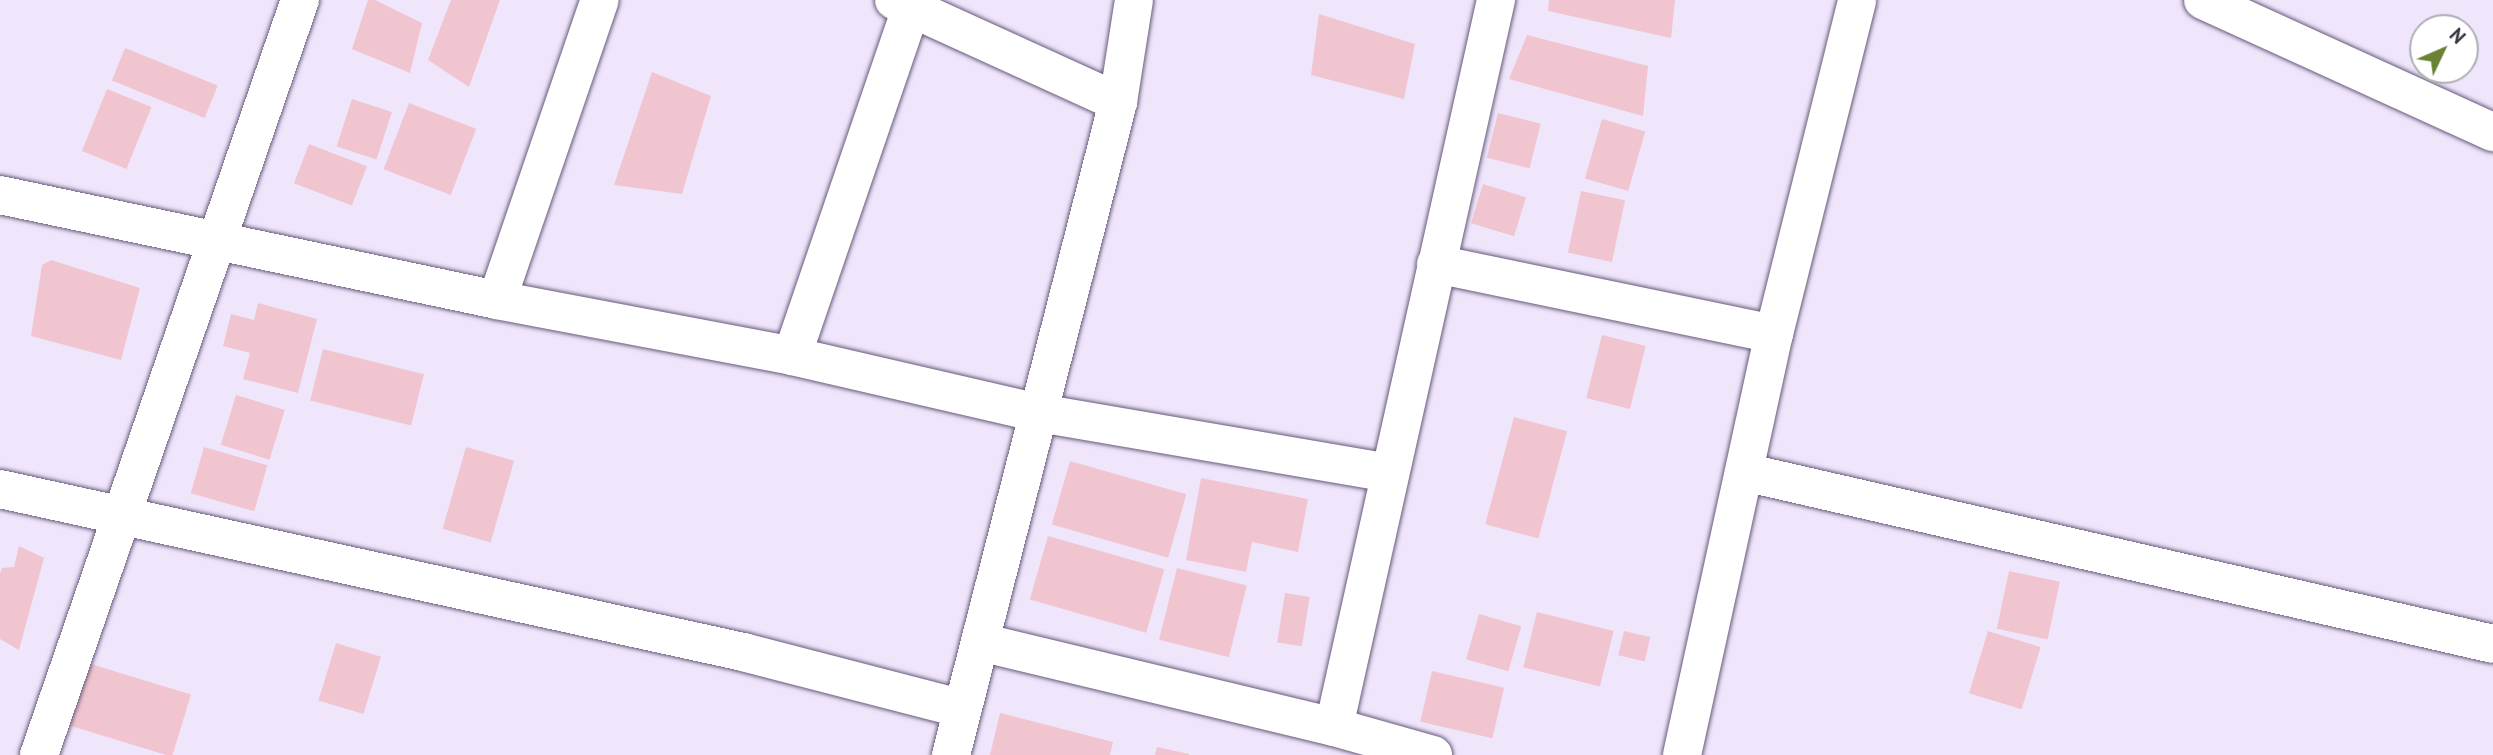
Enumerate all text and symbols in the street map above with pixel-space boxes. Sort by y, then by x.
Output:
north arrow [2409,14,2479,84]
text: N [2445,23,2471,49]

